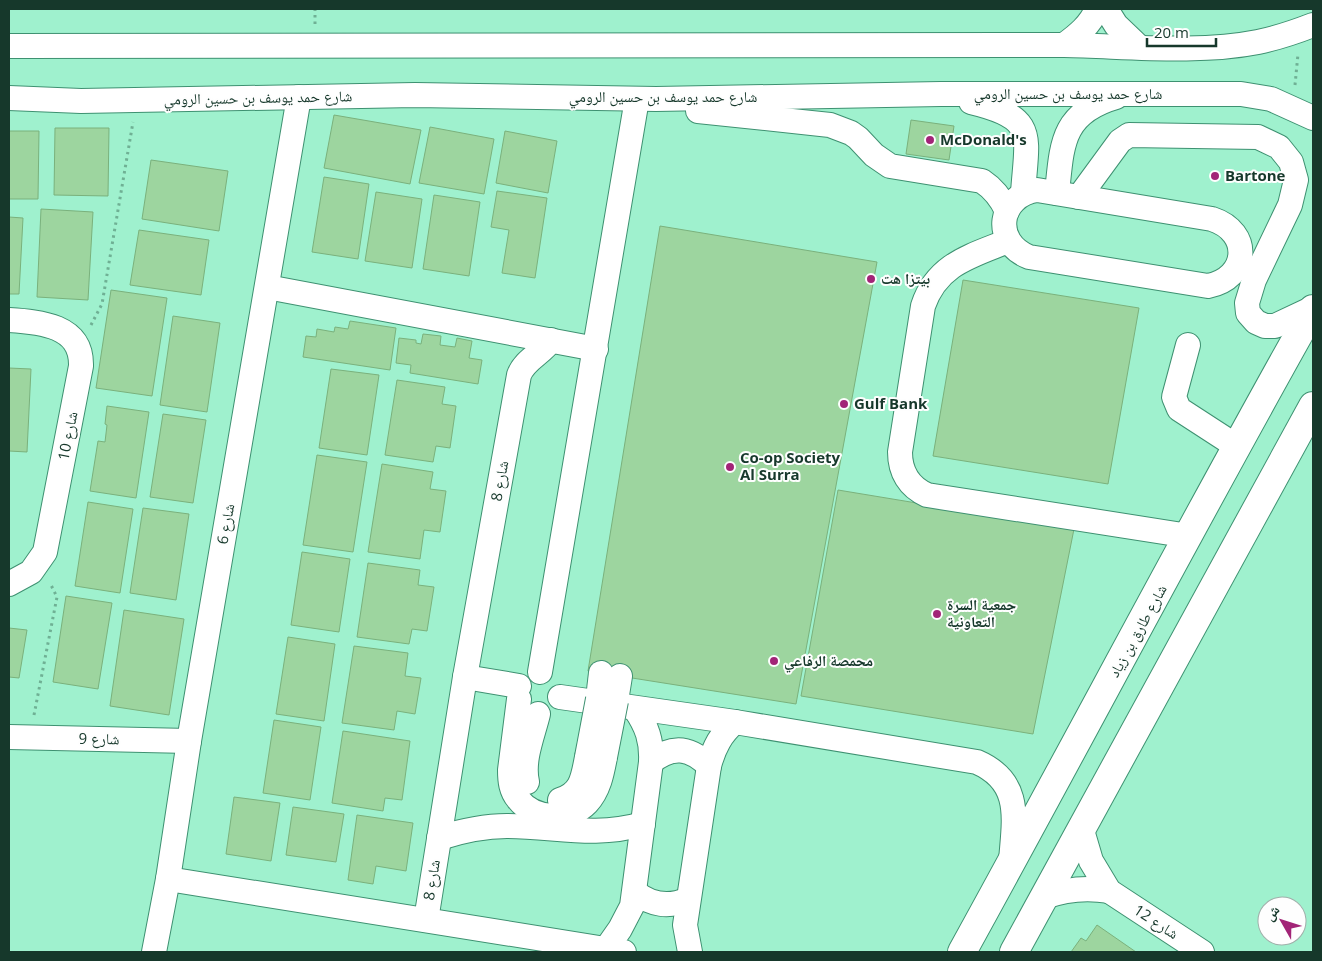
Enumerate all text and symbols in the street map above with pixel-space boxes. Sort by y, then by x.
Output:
scale bar [1147,15,1216,47]
text: 20 m [1154,22,1189,42]
street label: شارع حمد يوسف بن حسين الرومي [974,83,1162,106]
street label: شارع حمد يوسف بن حسين الرومي [163,85,353,111]
street label: شارع حمد يوسف بن حسين الرومي [569,86,757,109]
place label: McDonald's [940,129,1027,149]
marker: McDonald's [924,134,936,146]
place label: Bartone [1225,165,1286,185]
marker: Bartone [1209,170,1221,182]
place label: بيتزا هت [881,268,930,288]
marker: بيتزا هت [865,273,877,285]
place label: Gulf Bank [854,393,928,413]
marker: Gulf Bank [838,398,850,410]
street label: شارع 10 [52,409,83,462]
place label: Co-op Society Al Surra [740,447,841,484]
street label: شارع 8 [486,459,513,503]
marker: Co-op Society Al Surra [724,461,736,473]
street label: شارع 6 [212,502,239,546]
street label: شارع طارق بن زياد [1103,580,1172,681]
place label: جمعية السرة التعاونية [947,594,1016,631]
marker: جمعية السرة التعاونية [931,608,943,620]
place label: محمصة الرفاعي [784,650,873,673]
marker: محمصة الرفاعي [768,655,780,667]
street label: شارع 9 [78,728,120,749]
street label: شارع 8 [418,858,445,902]
north arrow [1257,896,1307,946]
street label: شارع 12 [1130,899,1183,944]
text: ش [1259,901,1284,924]

